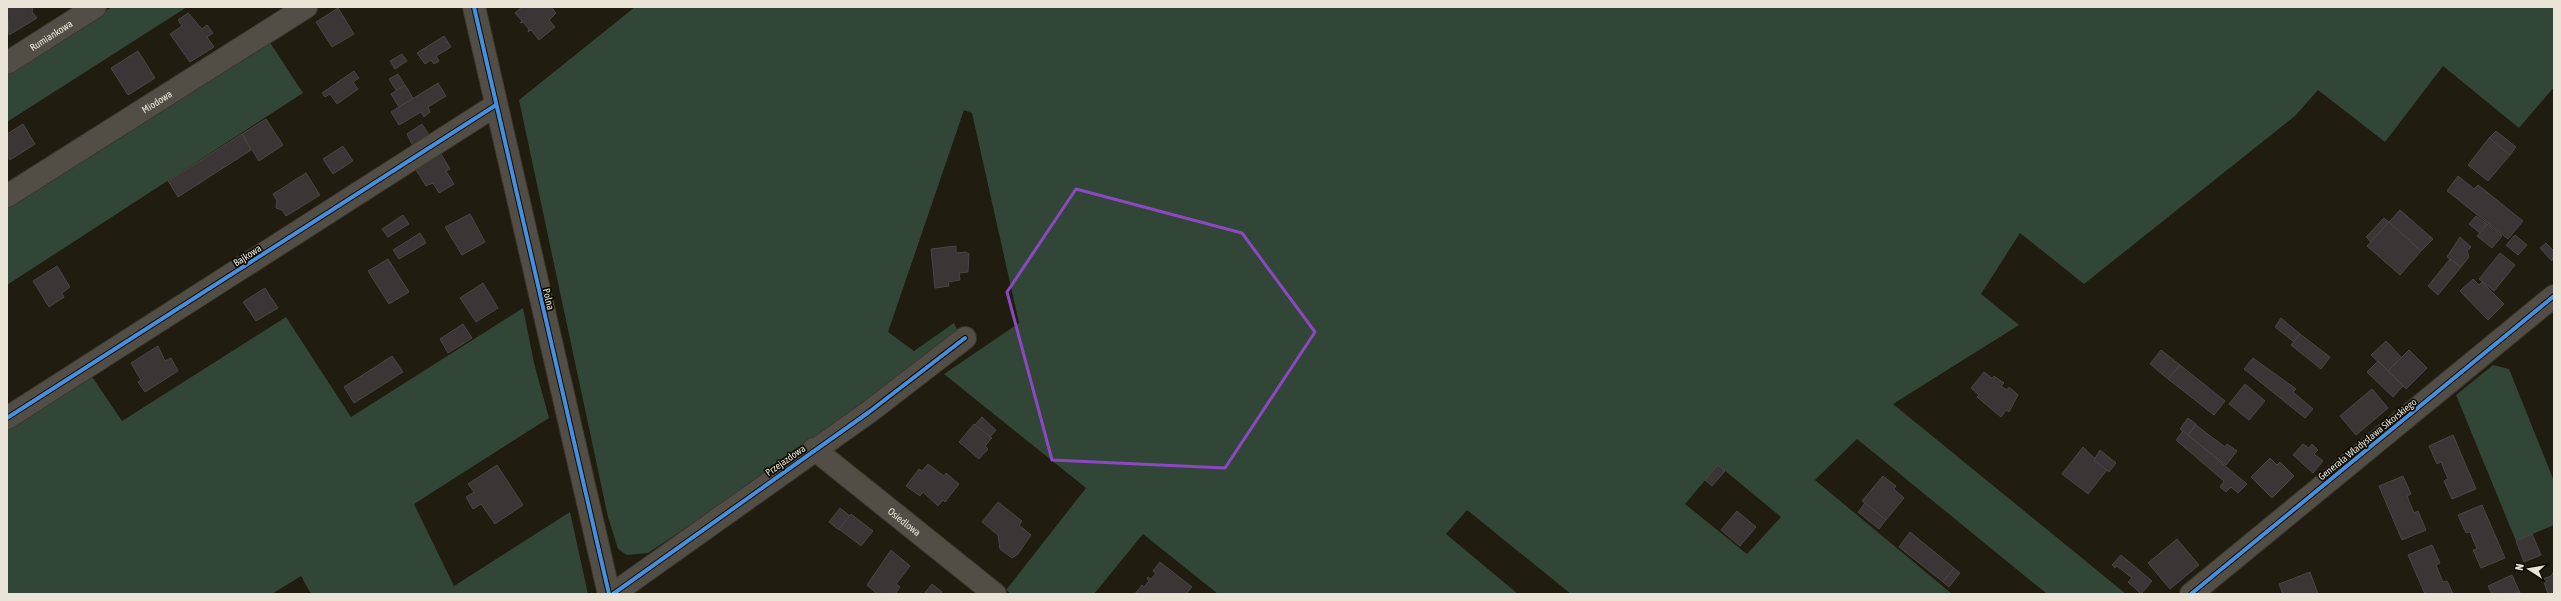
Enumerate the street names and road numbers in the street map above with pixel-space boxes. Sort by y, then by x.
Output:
street label: Rumiankowa [28,18,75,53]
street label: Miodowa [140,88,174,115]
street label: Bajkowa [231,242,264,268]
street label: Polna [541,287,556,311]
street label: Generała Władysława Sikorskiego [2316,396,2419,482]
street label: Przejazdowa [763,442,808,478]
street label: Osiedlowa [886,506,923,539]

